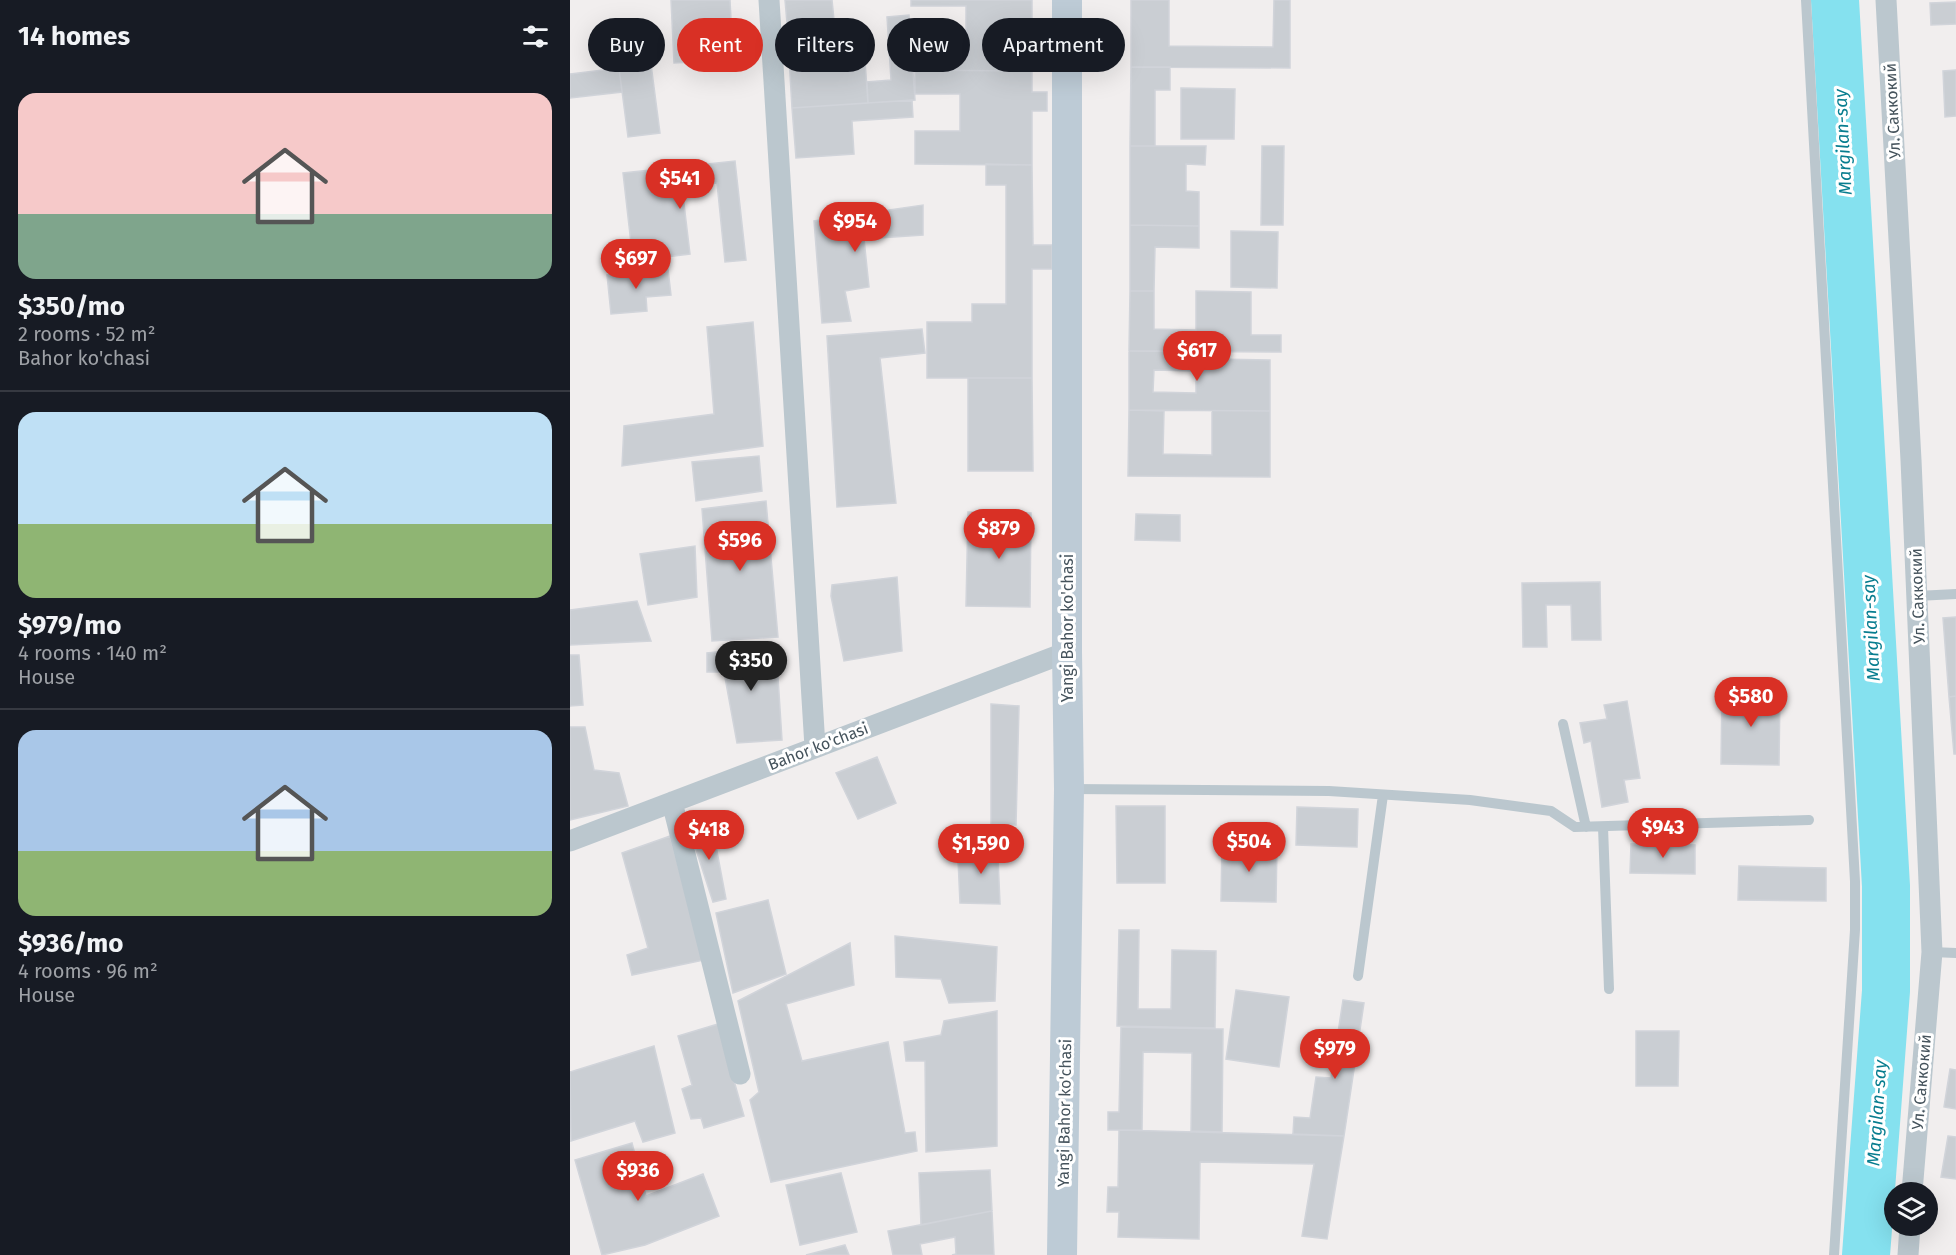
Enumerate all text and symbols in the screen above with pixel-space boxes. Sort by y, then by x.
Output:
chip: Buy [588,18,665,72]
chip: Rent [677,18,763,72]
chip: Filters [775,18,875,72]
chip: New [887,18,970,72]
chip: Apartment [982,18,1125,72]
icon: filters [519,20,552,53]
text: 14 homes [18,21,130,52]
street label: Ул. Саккокий [1881,63,1904,159]
water label: Margilan-say [1829,87,1857,196]
icon: home [231,132,339,240]
pin: $541 [644,159,716,210]
text: $541 [660,166,700,190]
pin: $954 [819,202,891,253]
text: $954 [833,209,877,233]
pin: $697 [600,239,672,290]
text: $697 [615,246,657,270]
text: $350/mo [18,291,125,322]
text: 2 rooms · 52 m² [18,322,156,346]
pin: $617 [1161,331,1233,382]
text: $617 [1177,338,1217,362]
text: Bahor ko'chasi [18,346,150,370]
icon: home [231,451,339,559]
pin: $879 [963,509,1035,560]
text: $879 [978,516,1020,540]
pin: $596 [704,521,776,572]
text: $596 [718,528,762,552]
street label: Ул. Саккокий [1906,548,1929,644]
street label: Yangi Bahor ko'chasi [1058,554,1077,702]
water label: Margilan-say [1857,573,1885,682]
text: $979/mo [18,610,121,641]
text: 4 rooms · 140 m² [18,641,167,665]
pin: $350 [715,641,787,692]
text: $350 [729,648,773,672]
text: House [18,665,75,689]
pin: $580 [1715,677,1787,728]
text: $580 [1728,684,1774,708]
street label: Bahor ko'chasi [765,719,871,774]
icon: home [231,769,339,877]
pin: $943 [1627,808,1699,859]
pin: $418 [673,810,745,861]
text: $943 [1641,815,1685,839]
text: $418 [688,817,730,841]
pin: $504 [1213,822,1285,873]
pin: $1,590 [932,824,1030,875]
text: $504 [1227,829,1271,853]
text: $1,590 [952,831,1010,855]
text: $936/mo [18,928,123,959]
text: 4 rooms · 96 m² [18,959,158,983]
text: House [18,983,75,1007]
pin: $979 [1299,1029,1371,1080]
street label: Ул. Саккокий [1908,1033,1935,1131]
text: $979 [1314,1036,1356,1060]
street label: Yangi Bahor ko'chasi [1054,1039,1075,1187]
water label: Margilan-say [1862,1058,1892,1167]
pin: $936 [602,1151,674,1202]
text: $936 [616,1158,660,1182]
map controls [1884,1182,1938,1236]
button: layers [1884,1182,1938,1236]

